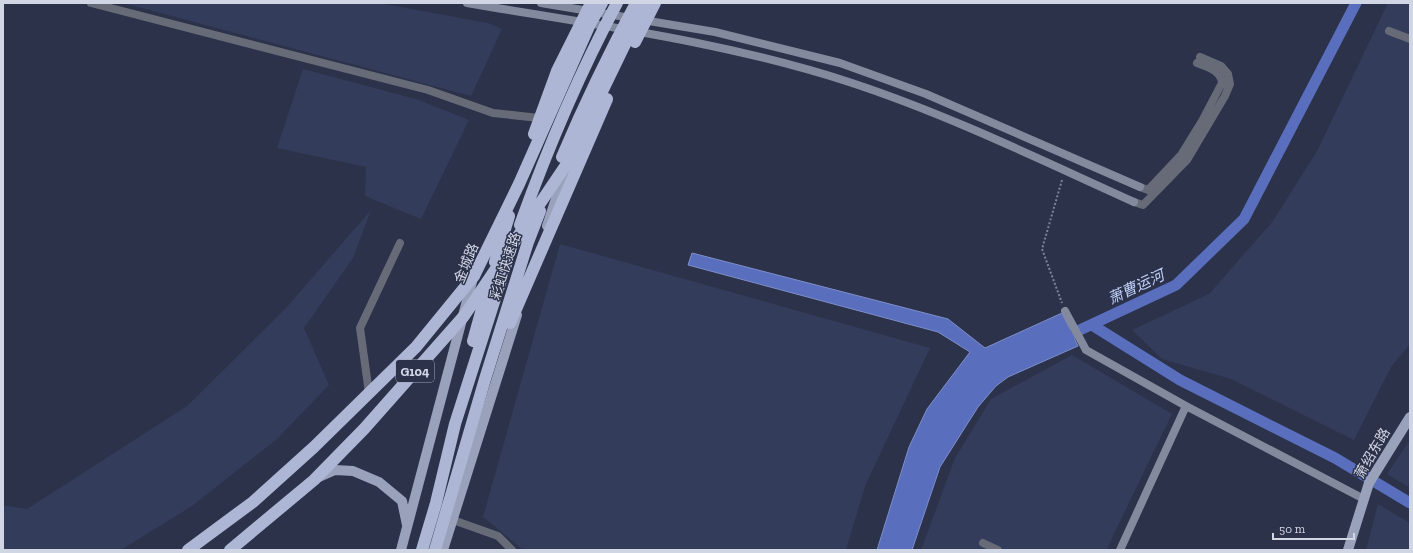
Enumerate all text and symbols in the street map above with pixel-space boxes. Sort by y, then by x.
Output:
street label: 彩虹快速路 [487,230,524,302]
street label: 金城路 [451,241,482,286]
water label: 萧曹运河 [1105,265,1170,308]
road number: G104 [396,360,434,382]
street label: 萧绍东路 [1351,425,1394,482]
scale bar [1273,515,1354,541]
text: 50 m [1279,522,1306,536]

